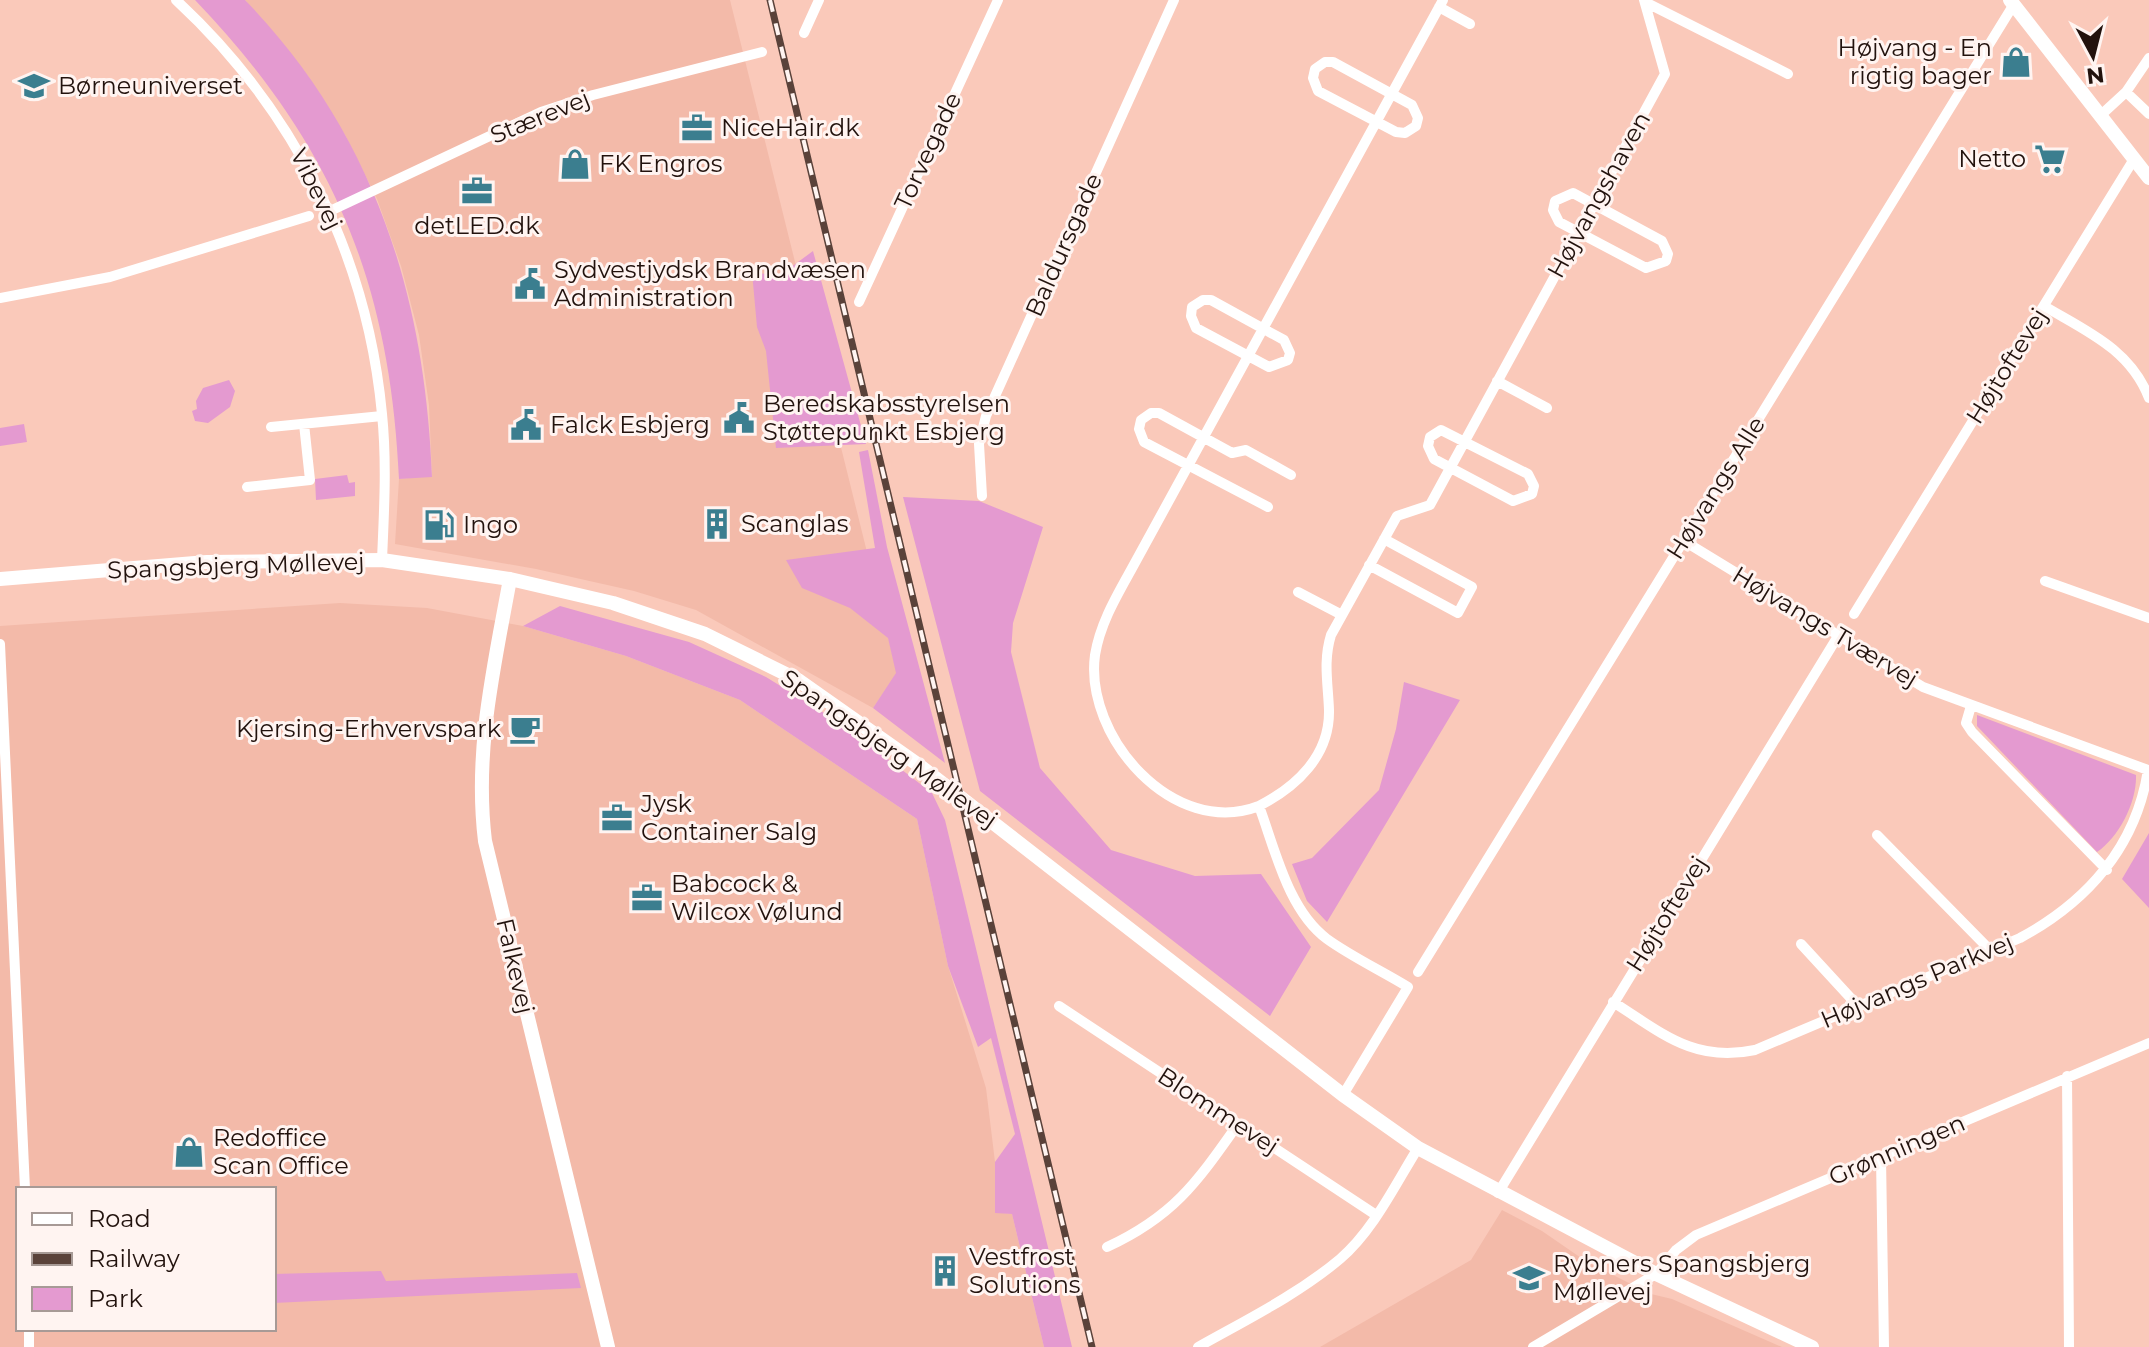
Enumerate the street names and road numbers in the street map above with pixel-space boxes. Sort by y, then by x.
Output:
street label: Stærevej [486,83,594,150]
street label: Torvegade [888,88,967,214]
street label: Højvangshaven [1541,107,1656,283]
street label: Vibevej [284,143,349,234]
street label: Baldursgade [1019,169,1108,321]
street label: Højtoftevej [1960,303,2053,429]
street label: Højvangs Alle [1660,411,1771,565]
street label: Spangsbjerg Møllevej [107,547,365,584]
street label: Højvangs Tværvej [1727,560,1923,693]
street label: Spangsbjerg Møllevej [776,663,1003,834]
street label: Højtoftevej [1620,851,1713,977]
street label: Falkevej [490,915,541,1016]
street label: Højvangs Parkvej [1816,927,2017,1034]
street label: Blommevej [1152,1061,1284,1160]
street label: Grønningen [1824,1108,1969,1191]

